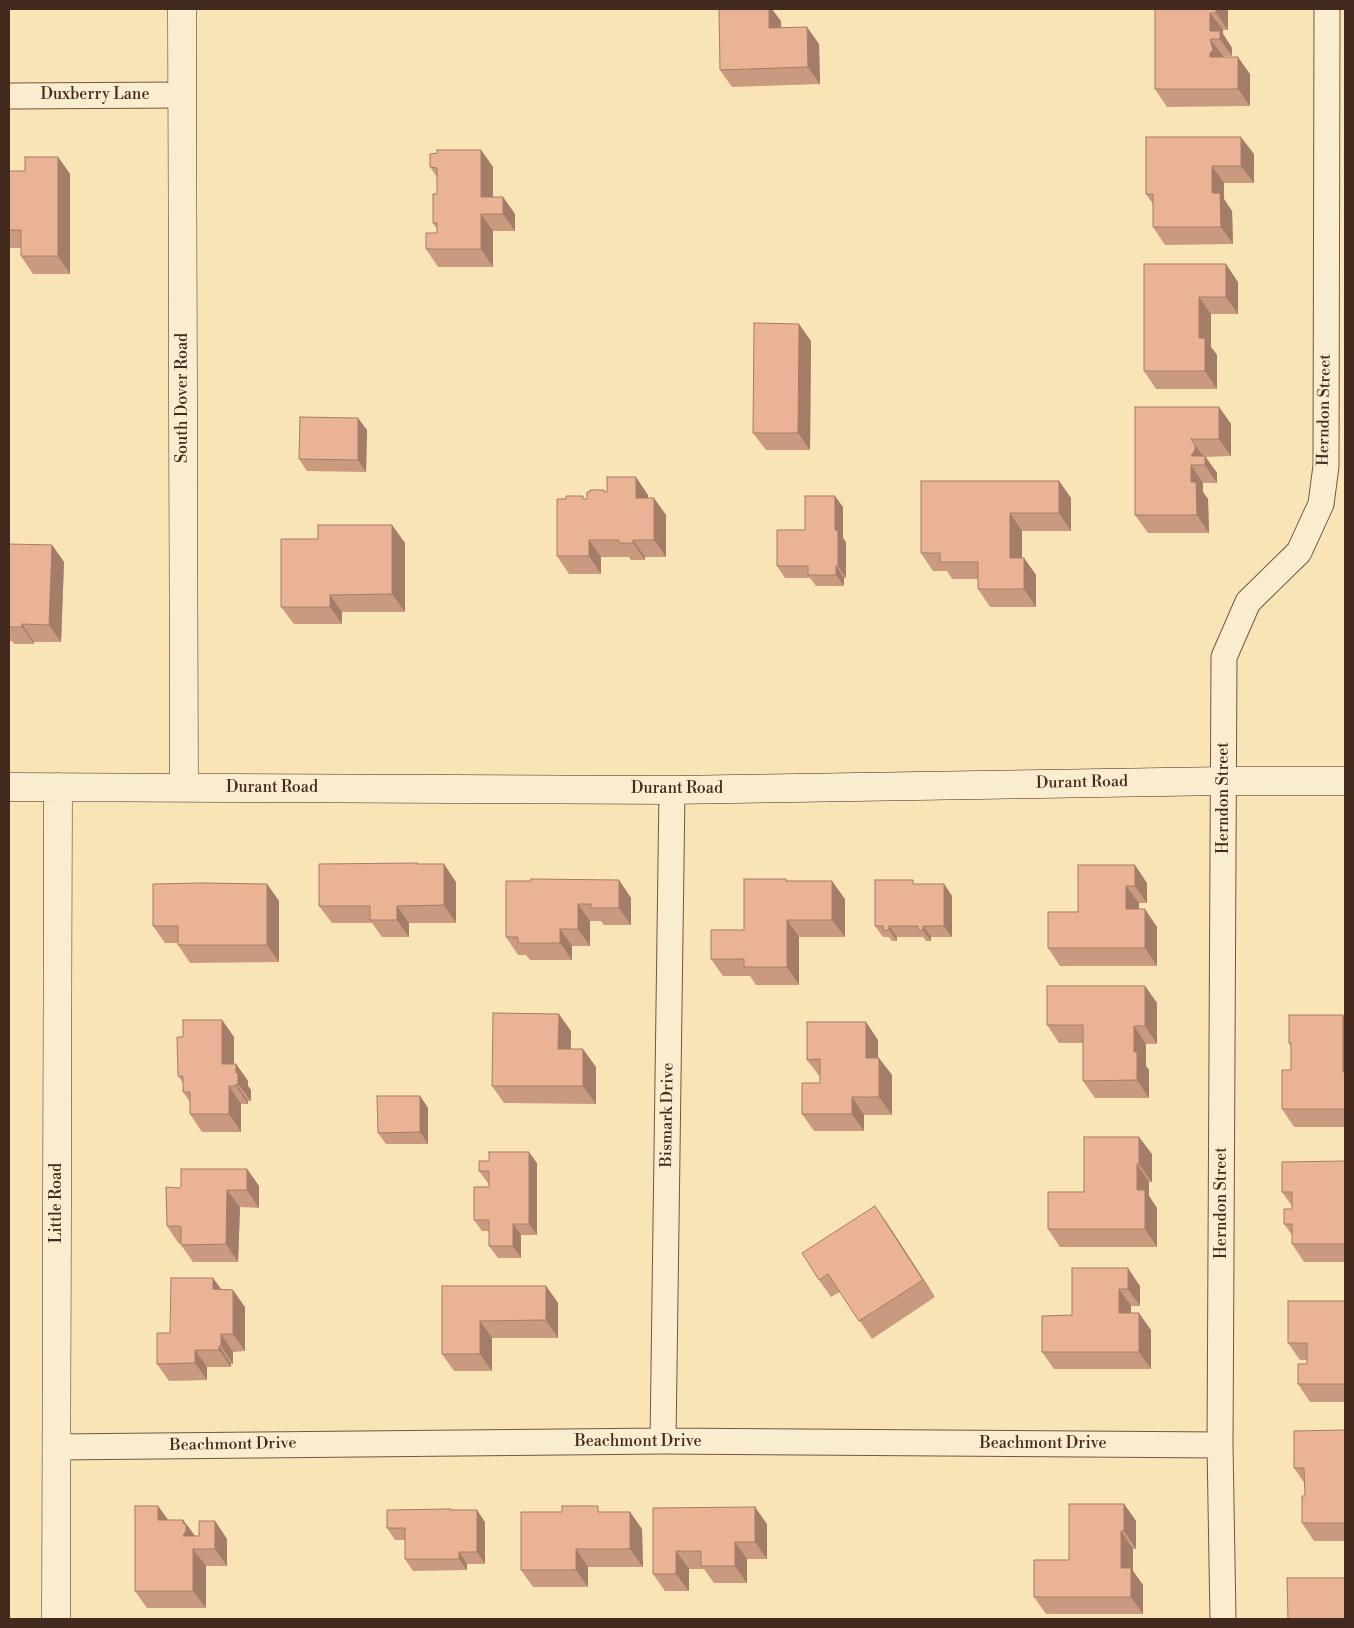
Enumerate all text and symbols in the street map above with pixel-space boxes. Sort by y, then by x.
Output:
street label: Duxberry Lane [41,85,149,105]
street label: South Dover Road [173,333,193,463]
street label: Herndon Street [1314,354,1336,466]
street label: Herndon Street [1214,742,1234,854]
street label: Durant Road [1036,773,1128,793]
street label: Durant Road [226,778,318,798]
street label: Durant Road [631,779,723,799]
street label: Bismark Drive [657,1062,679,1168]
street label: Herndon Street [1212,1147,1232,1259]
street label: Little Road [47,1163,67,1243]
street label: Beachmont Drive [574,1432,702,1452]
street label: Beachmont Drive [169,1434,297,1456]
street label: Beachmont Drive [979,1434,1107,1454]

